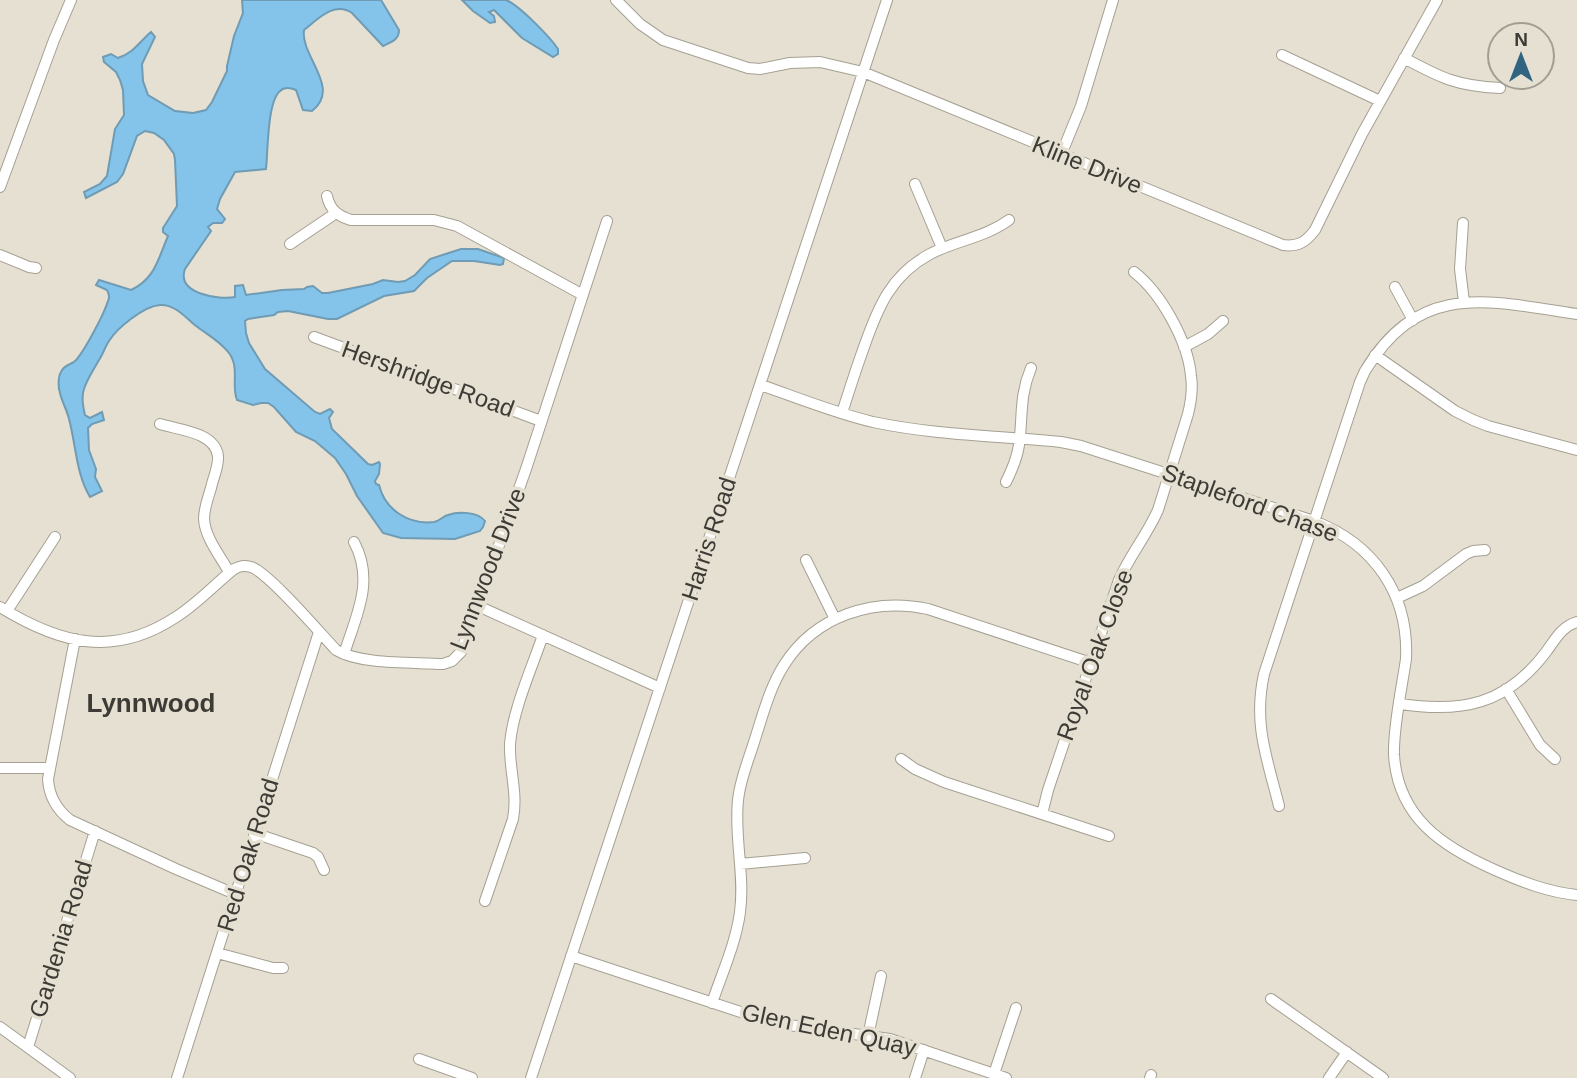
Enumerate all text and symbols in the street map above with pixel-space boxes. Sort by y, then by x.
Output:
north arrow [1486,21,1556,91]
text: N [1514,29,1528,50]
street label: Kline Drive [1028,130,1146,199]
street label: Hershridge Road [338,335,518,422]
street label: Stapleford Chase [1158,458,1342,547]
street label: Harris Road [676,474,741,604]
street label: Lynnwood Drive [444,484,531,654]
street label: Royal Oak Close [1051,566,1138,744]
district label: Lynnwood [86,688,216,718]
street label: Red Oak Road [211,775,284,935]
street label: Gardenia Road [24,857,97,1021]
street label: Glen Eden Quay [740,998,919,1061]

